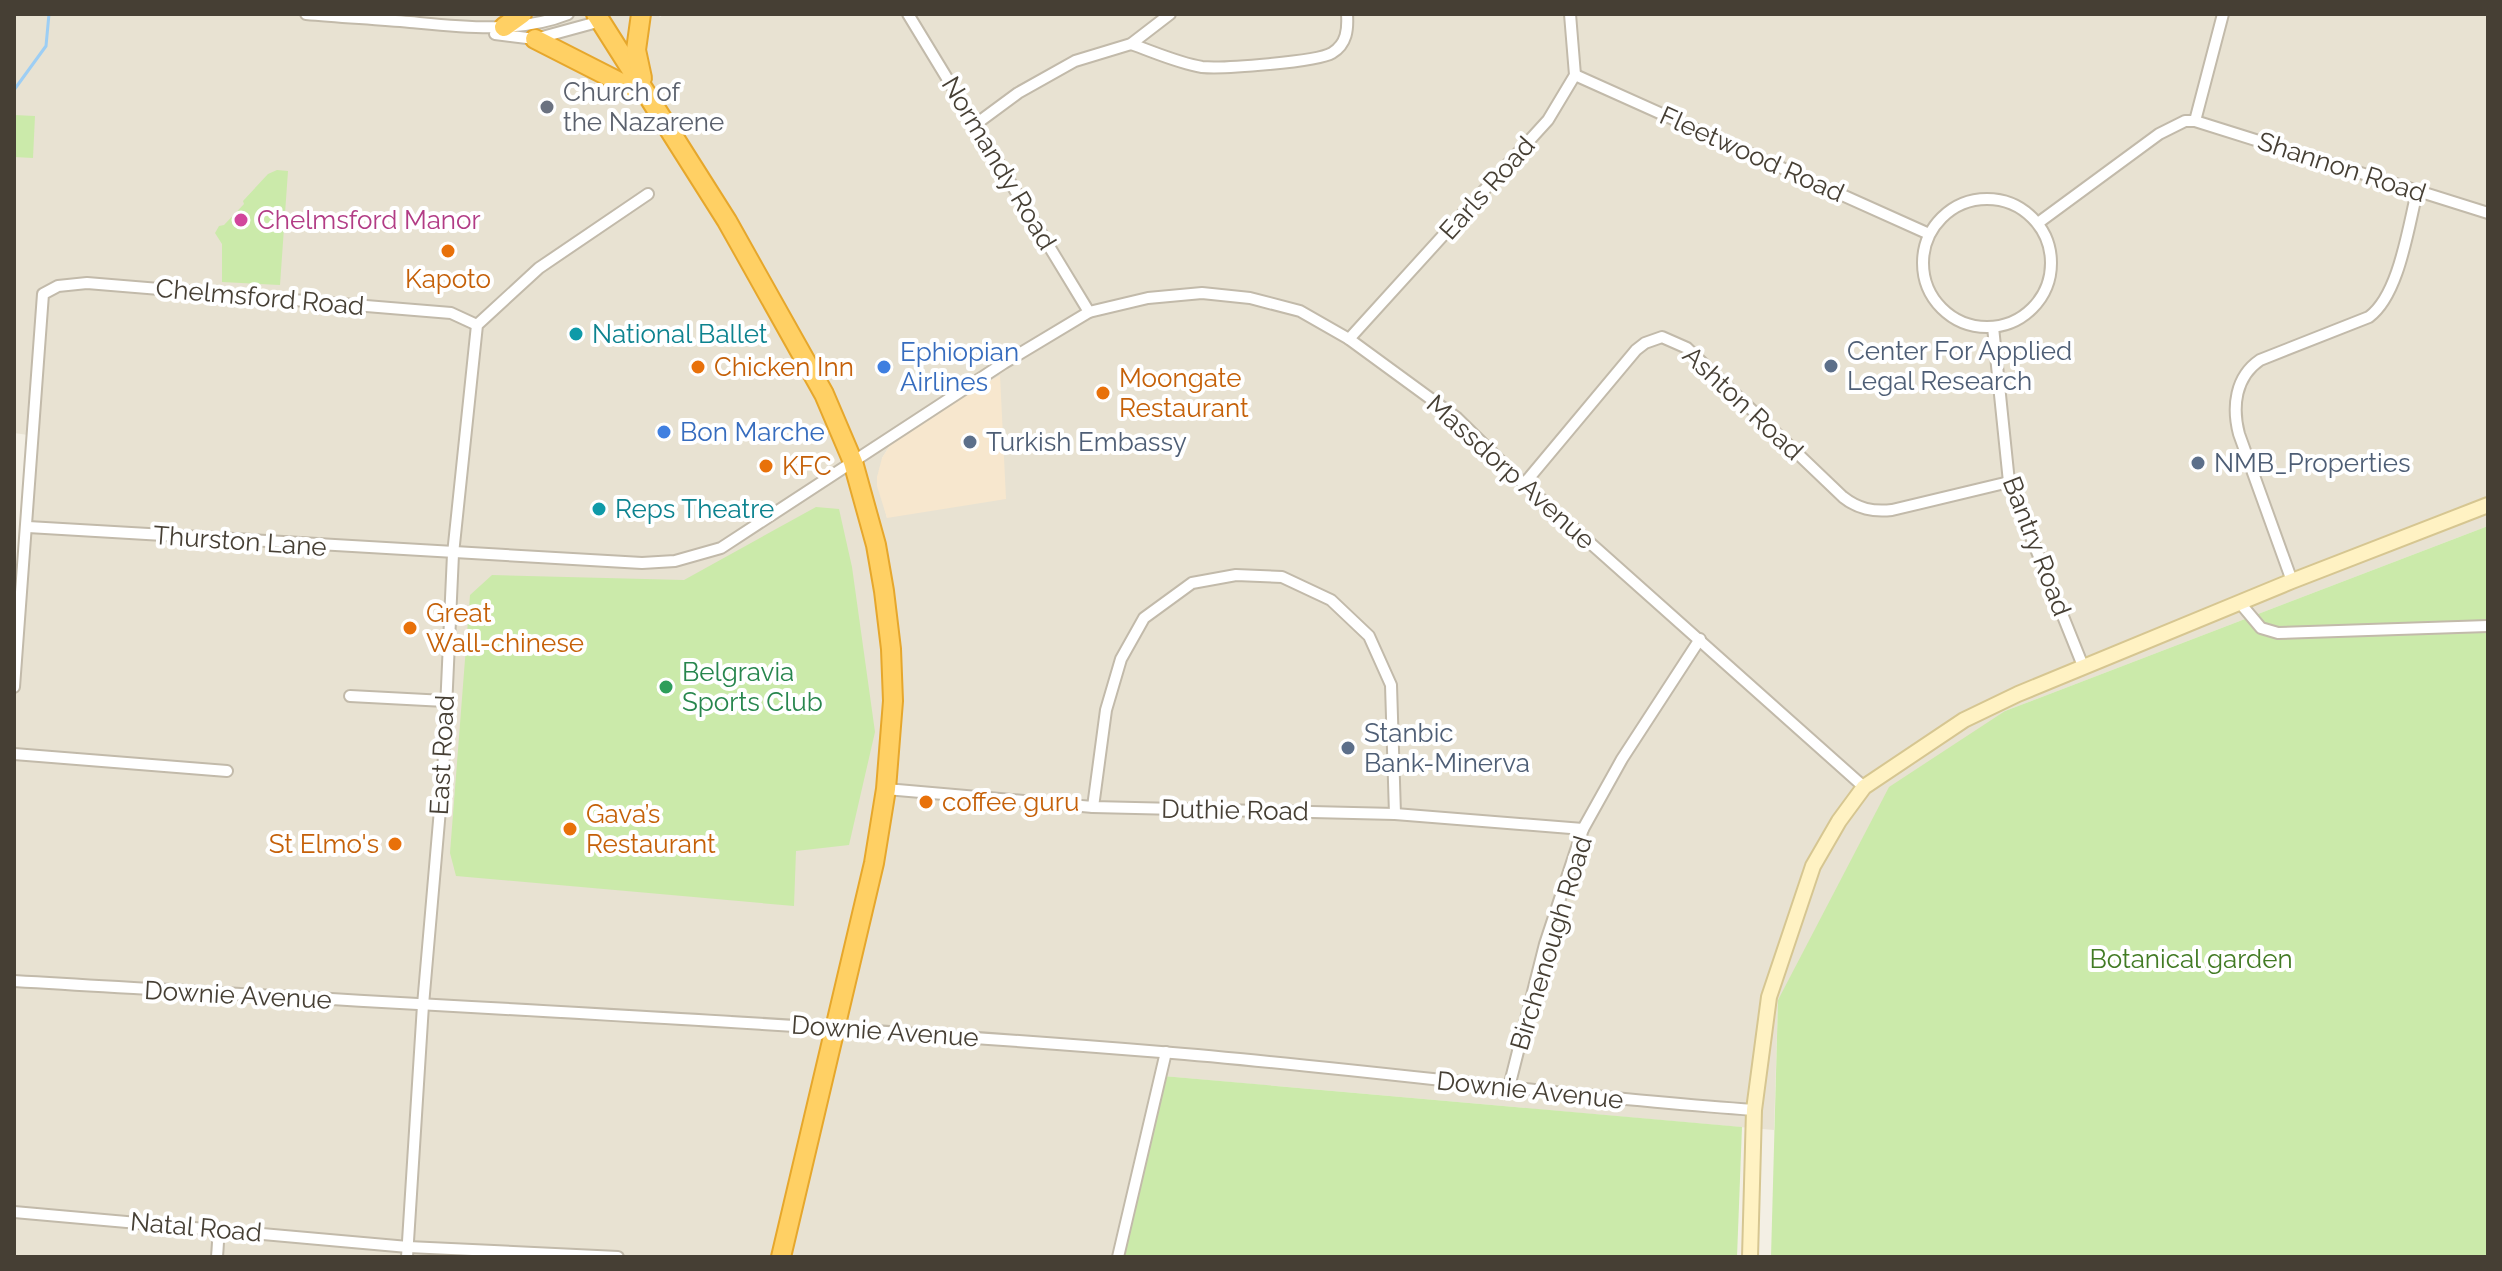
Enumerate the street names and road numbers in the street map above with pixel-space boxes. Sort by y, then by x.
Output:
street label: Normandy Road [936,71,1062,255]
street label: Fleetwood Road [1655,100,1849,208]
street label: Shannon Road [2254,126,2430,208]
street label: Earls Road [1433,131,1541,245]
street label: Chelmsford Road [154,273,366,321]
street label: Ashton Road [1677,340,1809,466]
street label: Massdorp Avenue [1421,389,1601,555]
street label: Bantry Road [1997,472,2077,620]
street label: Thurston Lane [152,520,328,562]
street label: East Road [424,694,460,816]
street label: Duthie Road [1161,794,1309,826]
street label: Birchenough Road [1504,832,1598,1054]
street label: Downie Avenue [143,975,333,1015]
street label: Downie Avenue [790,1009,980,1053]
street label: Downie Avenue [1435,1065,1625,1115]
street label: Natal Road [129,1206,263,1248]

